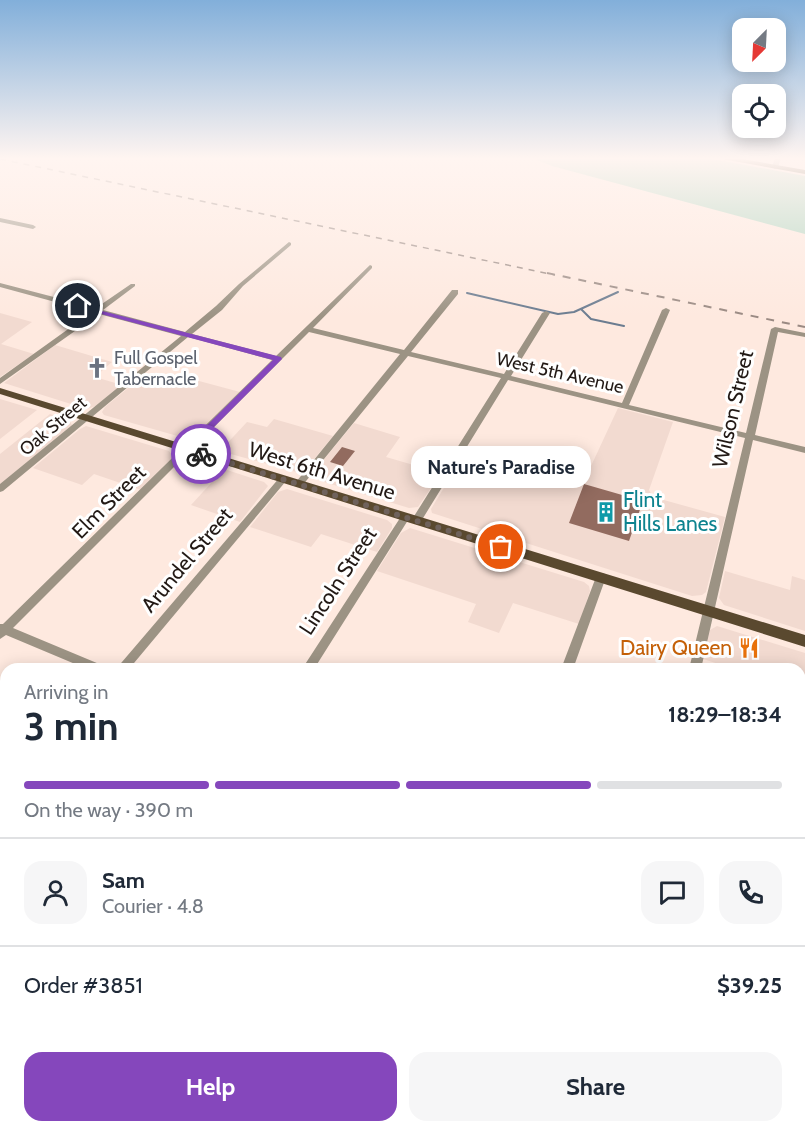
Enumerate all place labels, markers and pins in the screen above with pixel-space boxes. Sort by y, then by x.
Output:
pin [52,280,103,331]
place label: Full Gospel Tabernacle [114,347,198,390]
church icon: Full Gospel Tabernacle [85,356,109,380]
callout: Nature's Paradise [411,445,591,487]
place label: Flint Hills Lanes [623,487,718,536]
building icon: Flint Hills Lanes [594,500,618,524]
pin [475,521,526,572]
place label: Dairy Queen [620,635,732,660]
restaurant icon: Dairy Queen [737,636,761,660]

